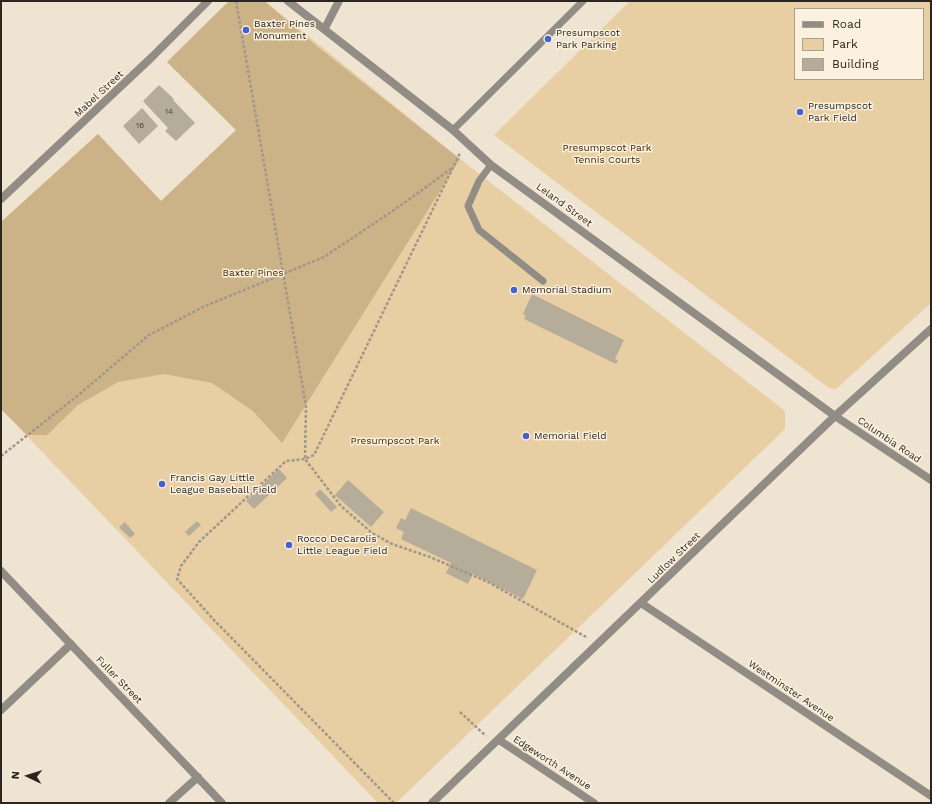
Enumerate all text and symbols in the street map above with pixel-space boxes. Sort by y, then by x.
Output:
legend [794,8,924,80]
text: Road [832,17,861,31]
place label: Baxter Pines Monument [254,18,315,42]
marker: Baxter Pines Monument [241,25,251,35]
place label: Presumpscot Park Parking [556,27,620,50]
marker: Presumpscot Park Parking [543,34,553,44]
text: Park [832,37,858,51]
text: Building [832,57,879,71]
street label: Mabel Street [72,68,126,120]
place label: Presumpscot Park Field [808,100,872,124]
house number: 14 [165,107,173,117]
marker: Presumpscot Park Field [795,107,805,117]
house number: 16 [136,121,144,131]
park label: Presumpscot Park Tennis Courts [563,142,651,166]
street label: Leland Street [534,181,594,229]
park label: Baxter Pines [223,267,283,279]
place label: Memorial Stadium [522,284,612,296]
marker: Memorial Stadium [509,285,519,295]
street label: Columbia Road [855,414,923,466]
place label: Memorial Field [534,430,606,442]
marker: Memorial Field [521,431,531,441]
park label: Presumpscot Park [351,435,439,447]
place label: Francis Gay Little League Baseball Field [170,472,276,496]
marker: Francis Gay Little League Baseball Field [157,479,167,489]
street label: Ludlow Street [645,530,703,586]
place label: Rocco DeCarolis Little League Field [297,533,387,556]
marker: Rocco DeCarolis Little League Field [284,540,294,550]
street label: Fuller Street [93,654,145,706]
street label: Westminster Avenue [746,658,836,724]
street label: Edgeworth Avenue [511,733,593,793]
north arrow [8,756,48,796]
text: N [9,771,22,780]

